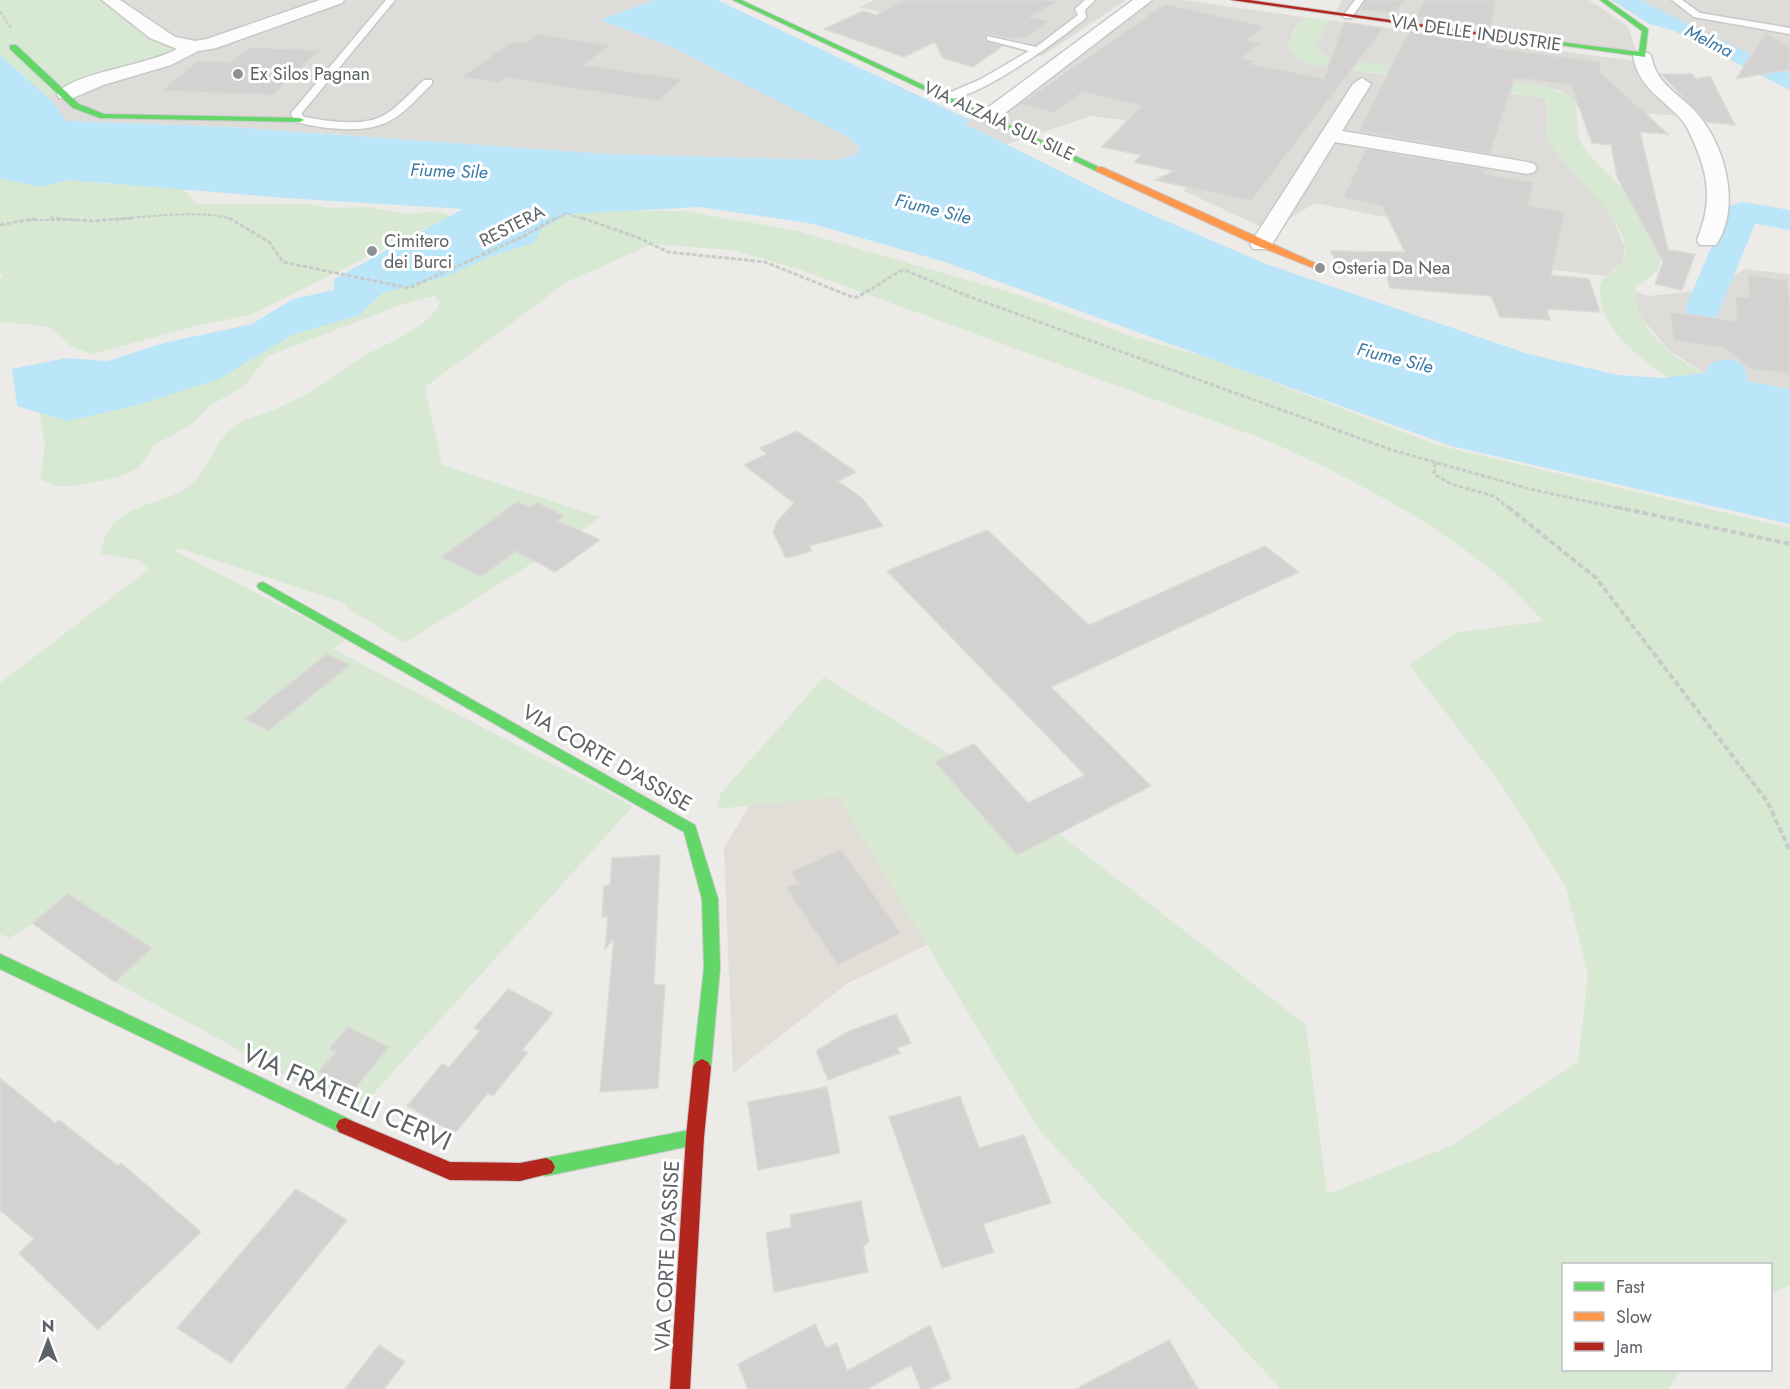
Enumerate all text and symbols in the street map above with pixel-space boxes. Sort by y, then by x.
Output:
street label: VIA DELLE INDUSTRIE [1389,8,1563,58]
water label: Melma [1680,18,1738,64]
place label: Ex Silos Pagnan [250,61,370,87]
marker: Ex Silos Pagnan [231,67,245,81]
street label: VIA ALZAIA SUL SILE [919,75,1079,167]
water label: Fiume Sile [410,157,488,185]
water label: Fiume Sile [892,187,974,231]
street label: RESTERA [475,198,549,253]
place label: Cimitero dei Burci [384,228,452,275]
marker: Cimitero dei Burci [365,244,379,258]
place label: Osteria Da Nea [1332,255,1450,281]
marker: Osteria Da Nea [1313,261,1327,275]
water label: Fiume Sile [1354,336,1436,380]
street label: VIA CORTE D'ASSISE [516,697,698,819]
street label: VIA FRATELLI CERVI [236,1034,458,1160]
street label: VIA CORTE D'ASSISE [647,1159,687,1353]
legend [1562,1263,1772,1371]
text: Fast [1616,1274,1645,1300]
text: Slow [1616,1304,1653,1330]
north arrow [18,1311,78,1371]
text: N [42,1315,54,1338]
text: Jam [1614,1334,1643,1360]

